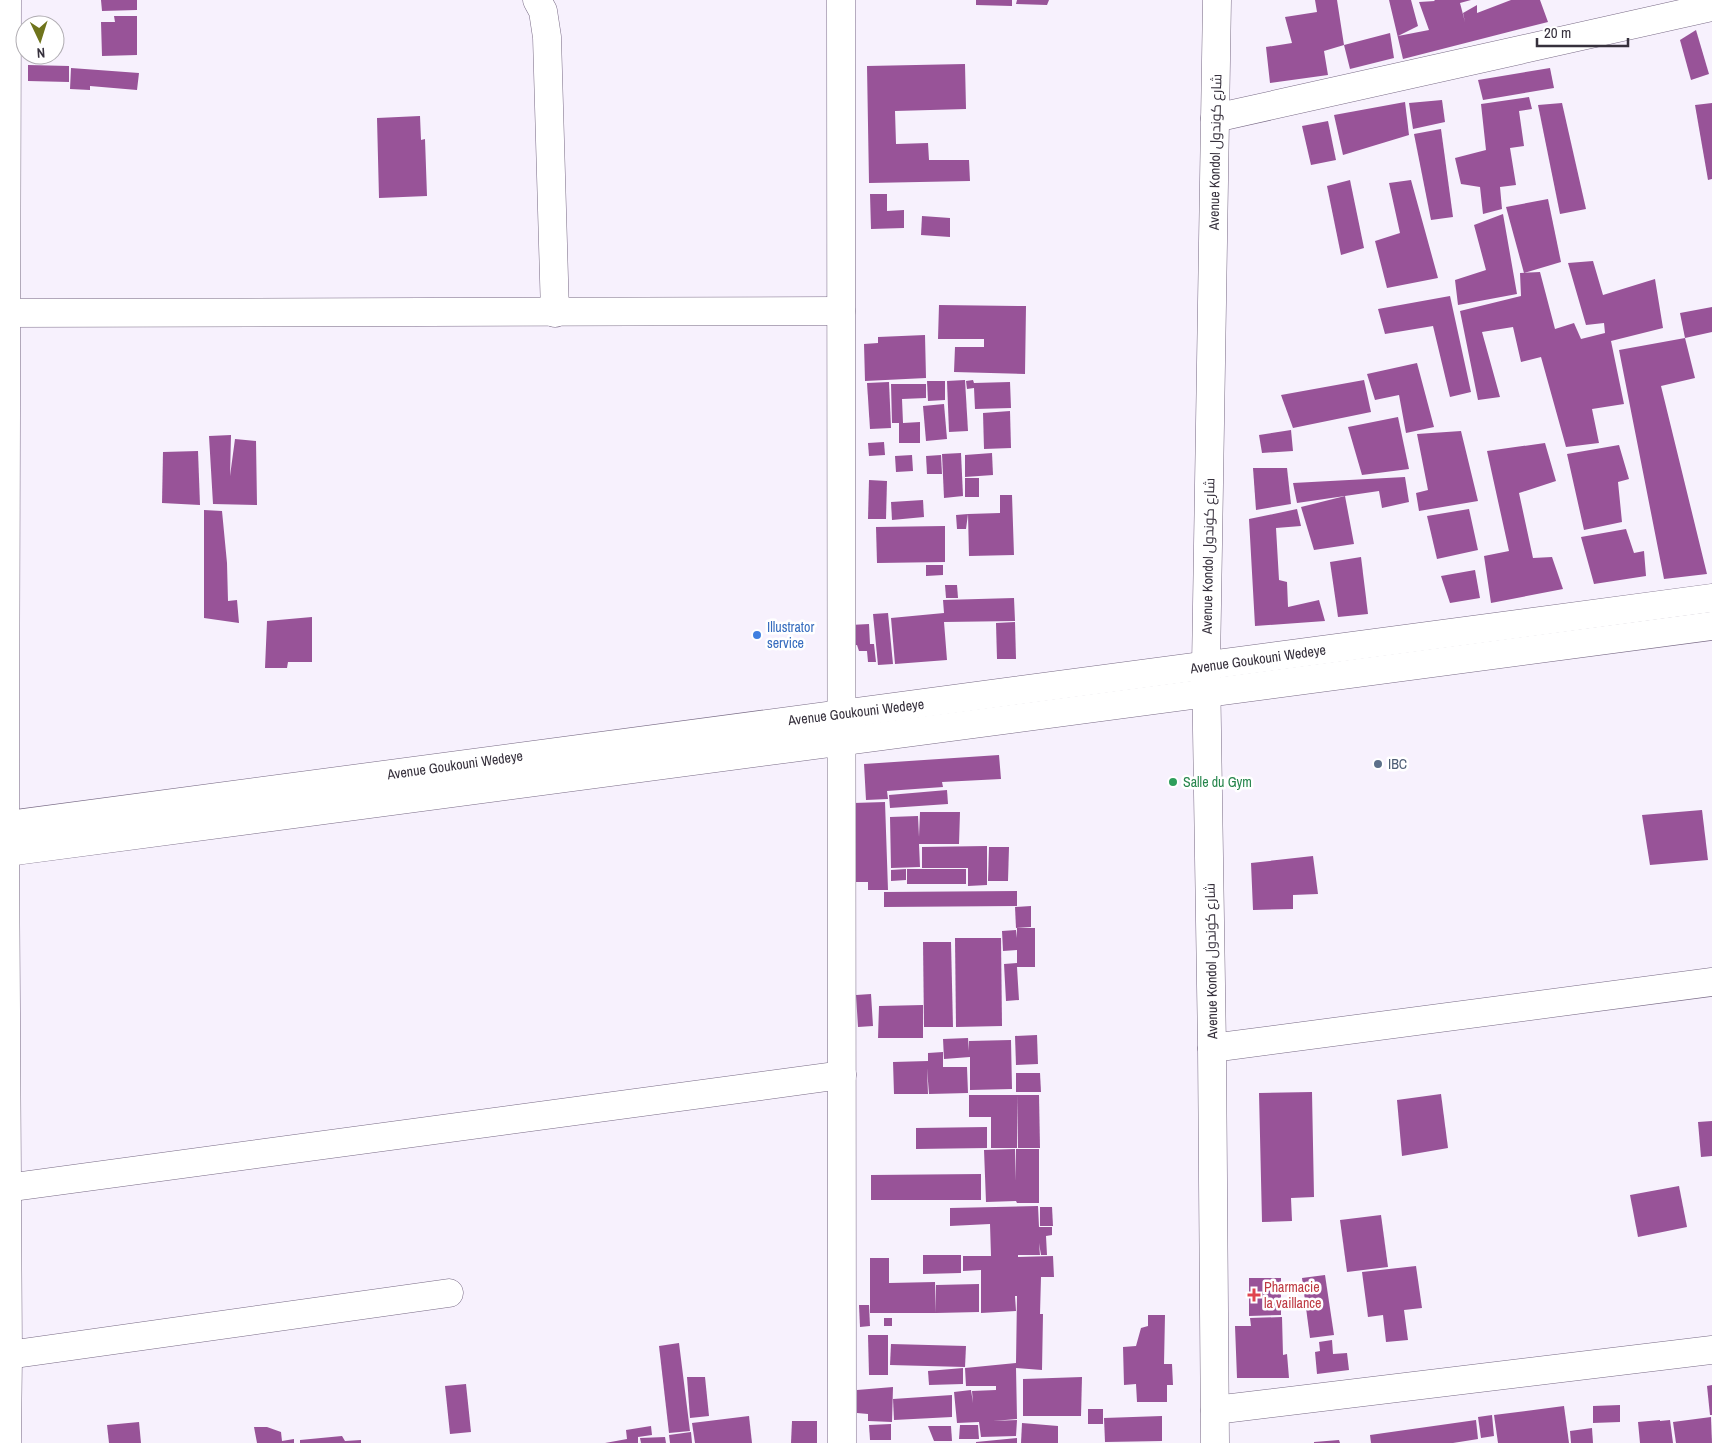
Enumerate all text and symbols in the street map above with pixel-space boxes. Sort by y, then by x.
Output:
north arrow [15,15,65,65]
scale bar [1537,15,1628,47]
text: 20 m [1544,22,1571,43]
text: N [36,44,46,62]
street label: Avenue Kondol شارع كوندول [1205,74,1225,231]
street label: Avenue Kondol شارع كوندول [1198,478,1218,635]
place label: Illustrator service [767,618,814,652]
marker: Illustrator service [751,629,763,641]
street label: Avenue Goukouni Wedeye [1188,641,1327,678]
street label: Avenue Goukouni Wedeye [786,695,925,729]
street label: Avenue Goukouni Wedeye [385,747,524,784]
place label: IBC [1388,755,1407,773]
marker: IBC [1372,758,1384,770]
place label: Salle du Gym [1183,773,1252,791]
marker: Salle du Gym [1167,776,1179,788]
street label: Avenue Kondol شارع كوندول [1201,883,1221,1040]
place label: Pharmacie la vaillance [1264,1278,1321,1312]
marker: Pharmacie la vaillance [1248,1289,1260,1301]

